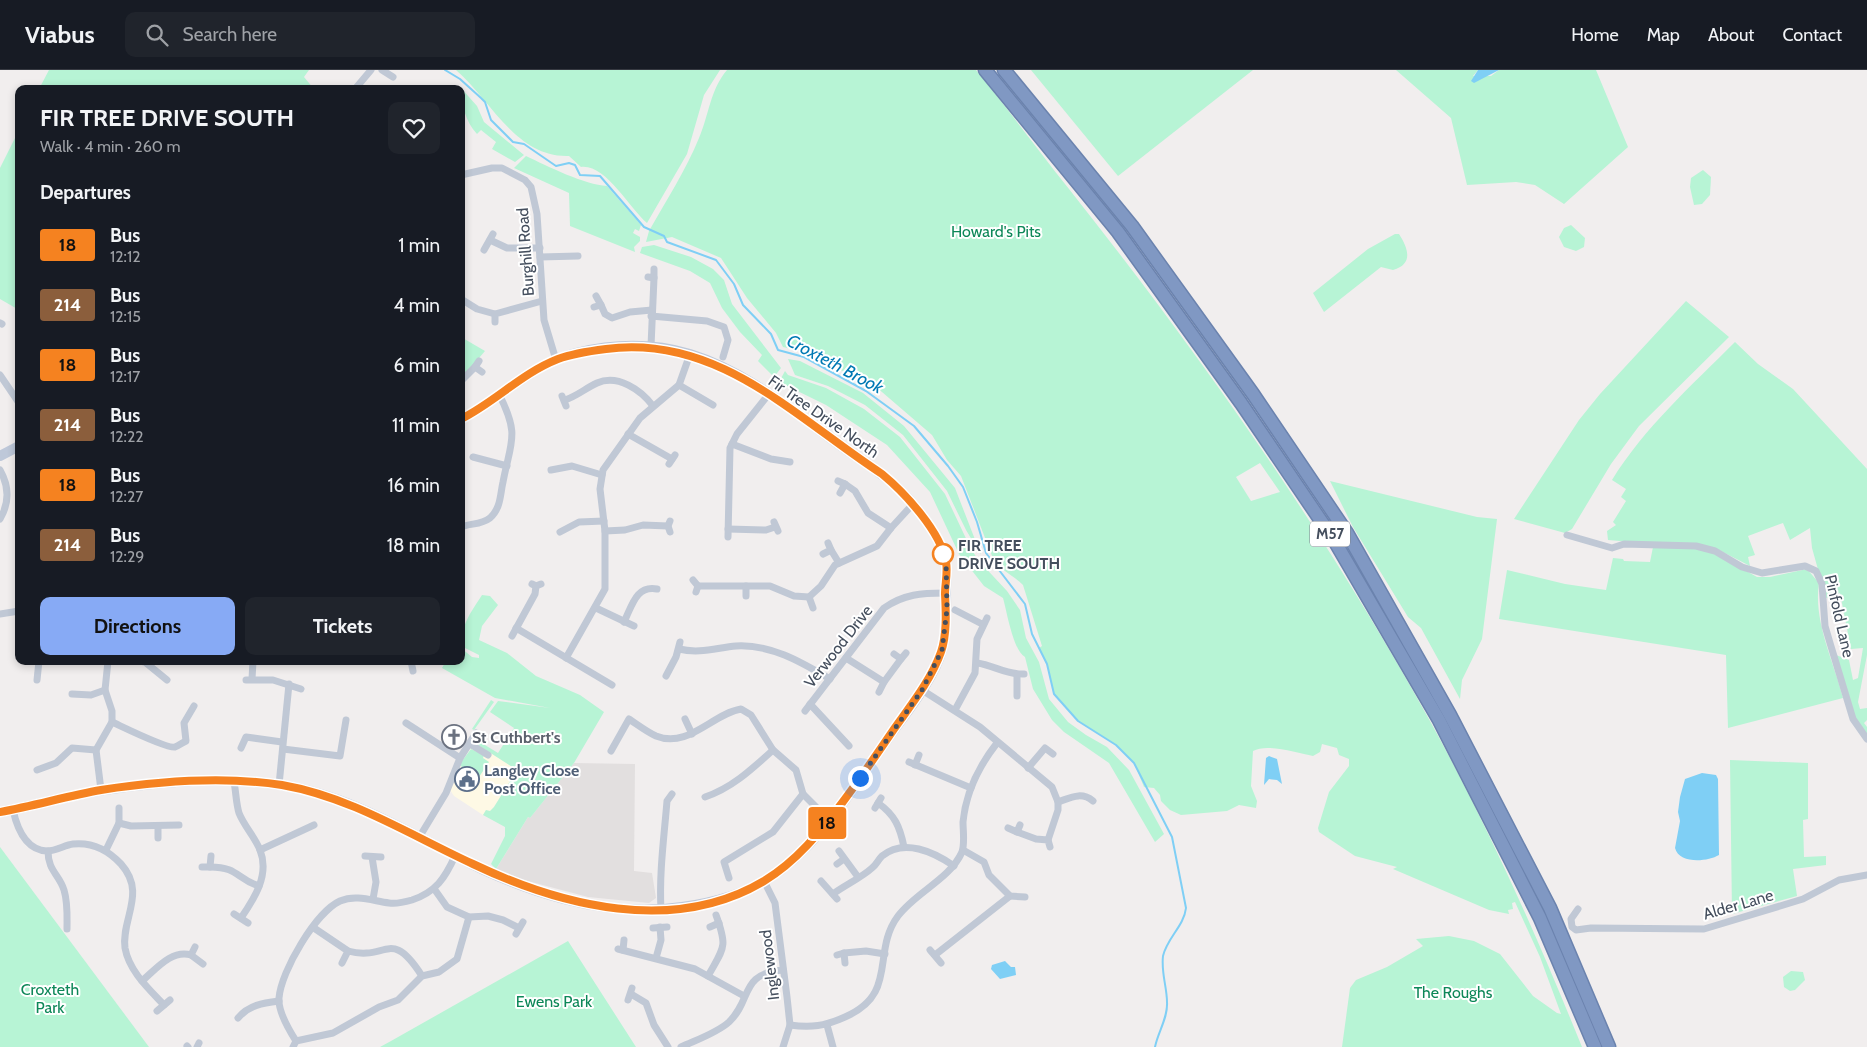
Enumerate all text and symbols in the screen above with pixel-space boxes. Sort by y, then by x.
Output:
search box [125,12,475,57]
text: Viabus [25,20,95,49]
icon: search [143,21,171,49]
text: Search here [183,23,277,46]
text: Home [1571,24,1619,46]
text: Map [1647,24,1680,46]
text: About [1708,24,1754,46]
text: Contact [1782,24,1842,46]
button: heart [388,102,440,154]
text: FIR TREE DRIVE SOUTH [40,103,294,132]
text: Walk · 4 min · 260 m [40,137,181,156]
text: Departures [40,181,131,204]
street label: Burghill Road [513,207,538,297]
park label: Howard's Pits [951,222,1041,241]
text: Bus [110,224,140,247]
text: 18 [59,234,76,256]
text: 1 min [398,234,440,257]
text: 12:12 [110,247,141,266]
text: Bus [110,284,140,307]
text: 214 [54,294,81,316]
text: 4 min [393,294,440,317]
text: 12:15 [110,307,141,326]
water label: Croxteth Brook [783,329,888,399]
text: Bus [110,344,140,367]
text: 18 [59,354,76,376]
text: 6 min [394,354,440,377]
text: 12:17 [110,367,140,386]
street label: Fir Tree Drive North [765,371,883,462]
text: Bus [110,404,140,427]
text: 214 [54,414,81,436]
text: 11 min [392,414,440,437]
text: 12:22 [110,427,144,446]
text: Bus [110,464,140,487]
text: 18 [59,474,76,496]
text: 16 min [387,474,440,497]
text: 12:27 [110,487,143,506]
road number: M57 [1310,522,1350,546]
text: Bus [110,524,140,547]
text: 214 [54,534,81,556]
text: 18 min [387,534,440,557]
place label: FIR TREE DRIVE SOUTH [958,536,1060,573]
marker: FIR TREE DRIVE SOUTH [932,543,954,565]
text: 12:29 [110,547,144,566]
street label: Pinfold Lane [1821,573,1858,659]
button: Directions [40,597,235,655]
button: Tickets [245,597,440,655]
street label: Verwood Drive [800,601,877,691]
church icon: St Cuthbert's [441,724,467,750]
place label: St Cuthbert's [472,728,561,747]
place label: Langley Close Post Office [484,761,579,798]
public building icon: Langley Close Post Office [454,766,480,792]
your location [848,766,873,791]
line badge: 18 [804,807,850,839]
text: 18 [818,812,836,834]
street label: Alder Lane [1701,885,1775,924]
street label: Inglewood [756,929,783,1001]
park label: Croxteth Park [21,980,79,1017]
park label: The Roughs [1414,983,1493,1002]
park label: Ewens Park [516,992,593,1011]

